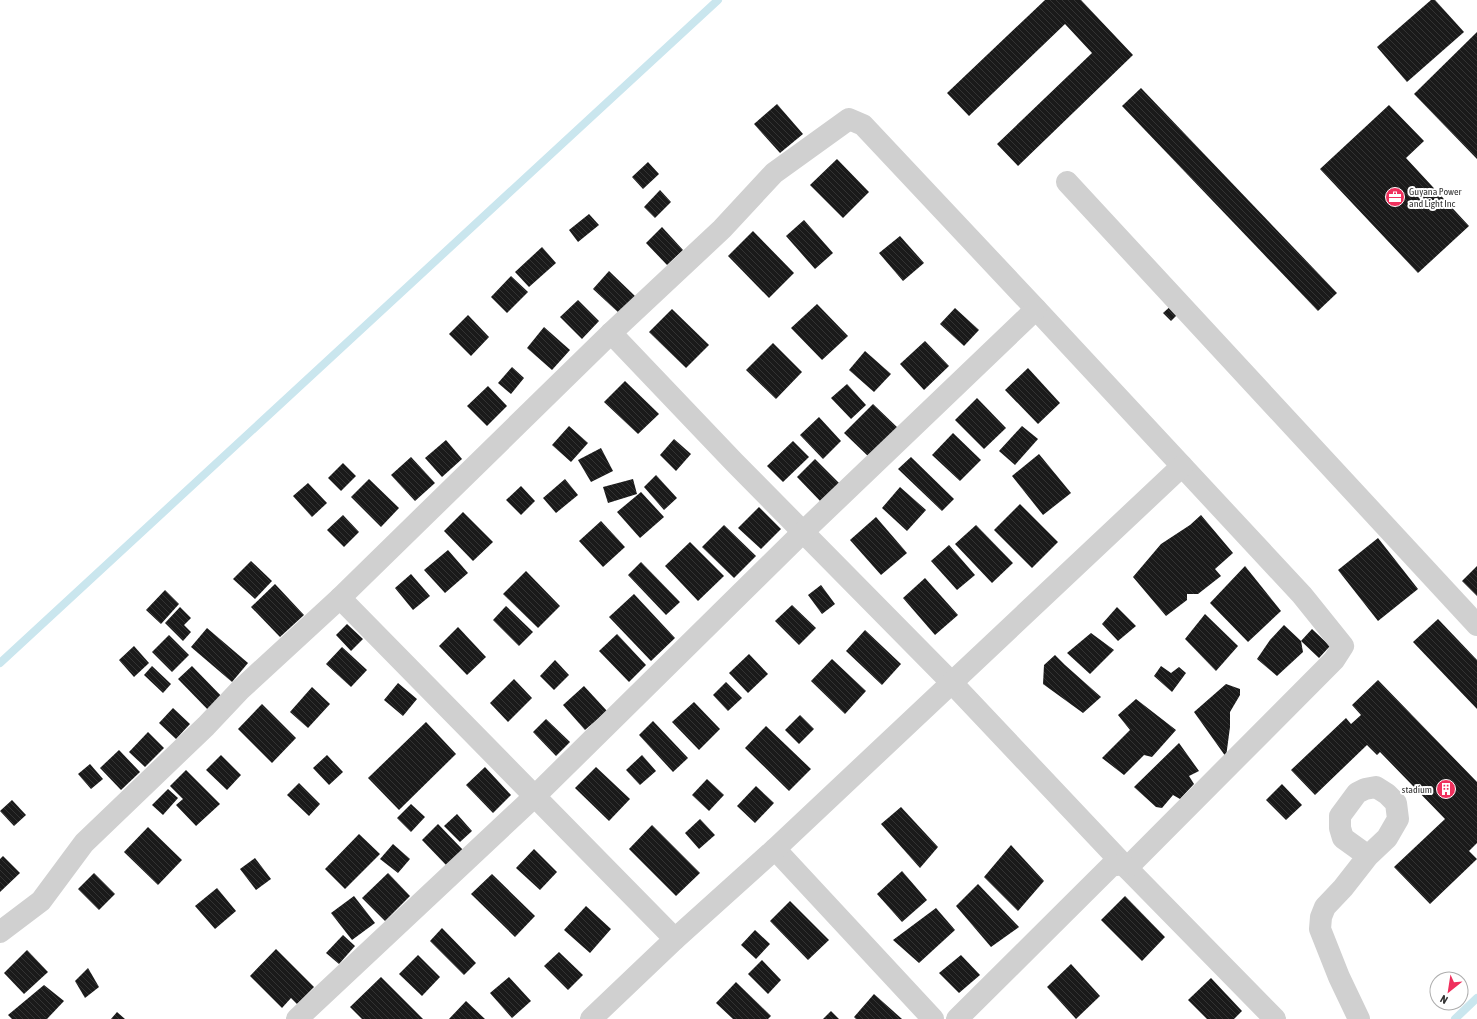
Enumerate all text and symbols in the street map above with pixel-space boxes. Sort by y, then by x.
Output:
office icon: Guyana Power and Light Inc [1384,186,1406,208]
place label: Guyana Power and Light Inc [1409,186,1462,209]
building icon: stadium [1435,778,1457,800]
place label: stadium [1402,784,1432,795]
north arrow [1429,971,1469,1011]
text: N [1438,993,1450,1006]

